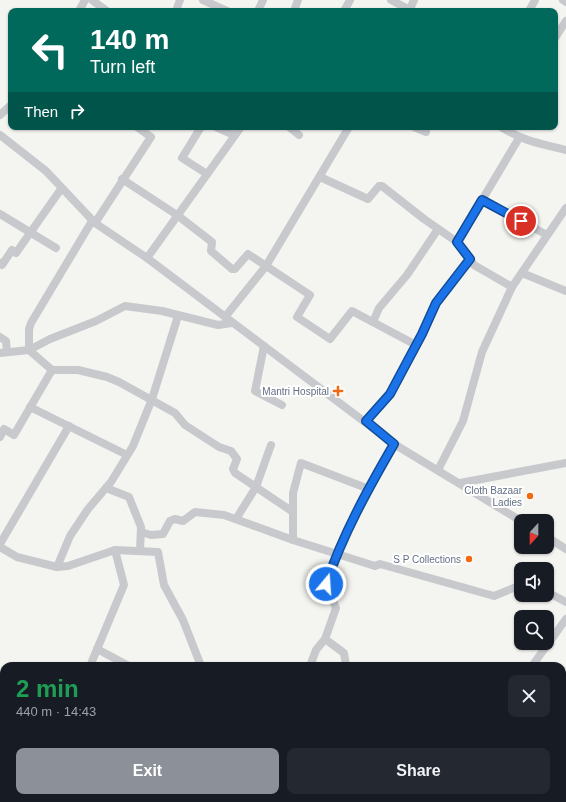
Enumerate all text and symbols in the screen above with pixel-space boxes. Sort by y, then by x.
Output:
icon: left [24,24,76,76]
text: 140 m [90,24,169,55]
text: Turn left [90,57,155,77]
icon: right [66,100,88,122]
text: Then [24,103,58,120]
pin [504,204,538,238]
icon: arrive [510,210,532,232]
marker: Mantri Hospital [332,385,344,397]
place label: Mantri Hospital [262,386,329,397]
place label: Cloth Bazaar Ladies [464,485,523,508]
marker: Cloth Bazaar Ladies [525,491,535,501]
north arrow [514,514,554,554]
map controls [514,514,554,650]
place label: S P Collections [393,554,461,565]
marker: S P Collections [464,554,474,564]
button: sound [514,562,554,602]
position arrow [305,563,347,605]
button: search [514,610,554,650]
text: 2 min [16,675,79,702]
button: close [508,675,550,717]
text: 440 m · 14:43 [16,704,96,719]
button: Exit [16,748,279,794]
button: Share [287,748,550,794]

